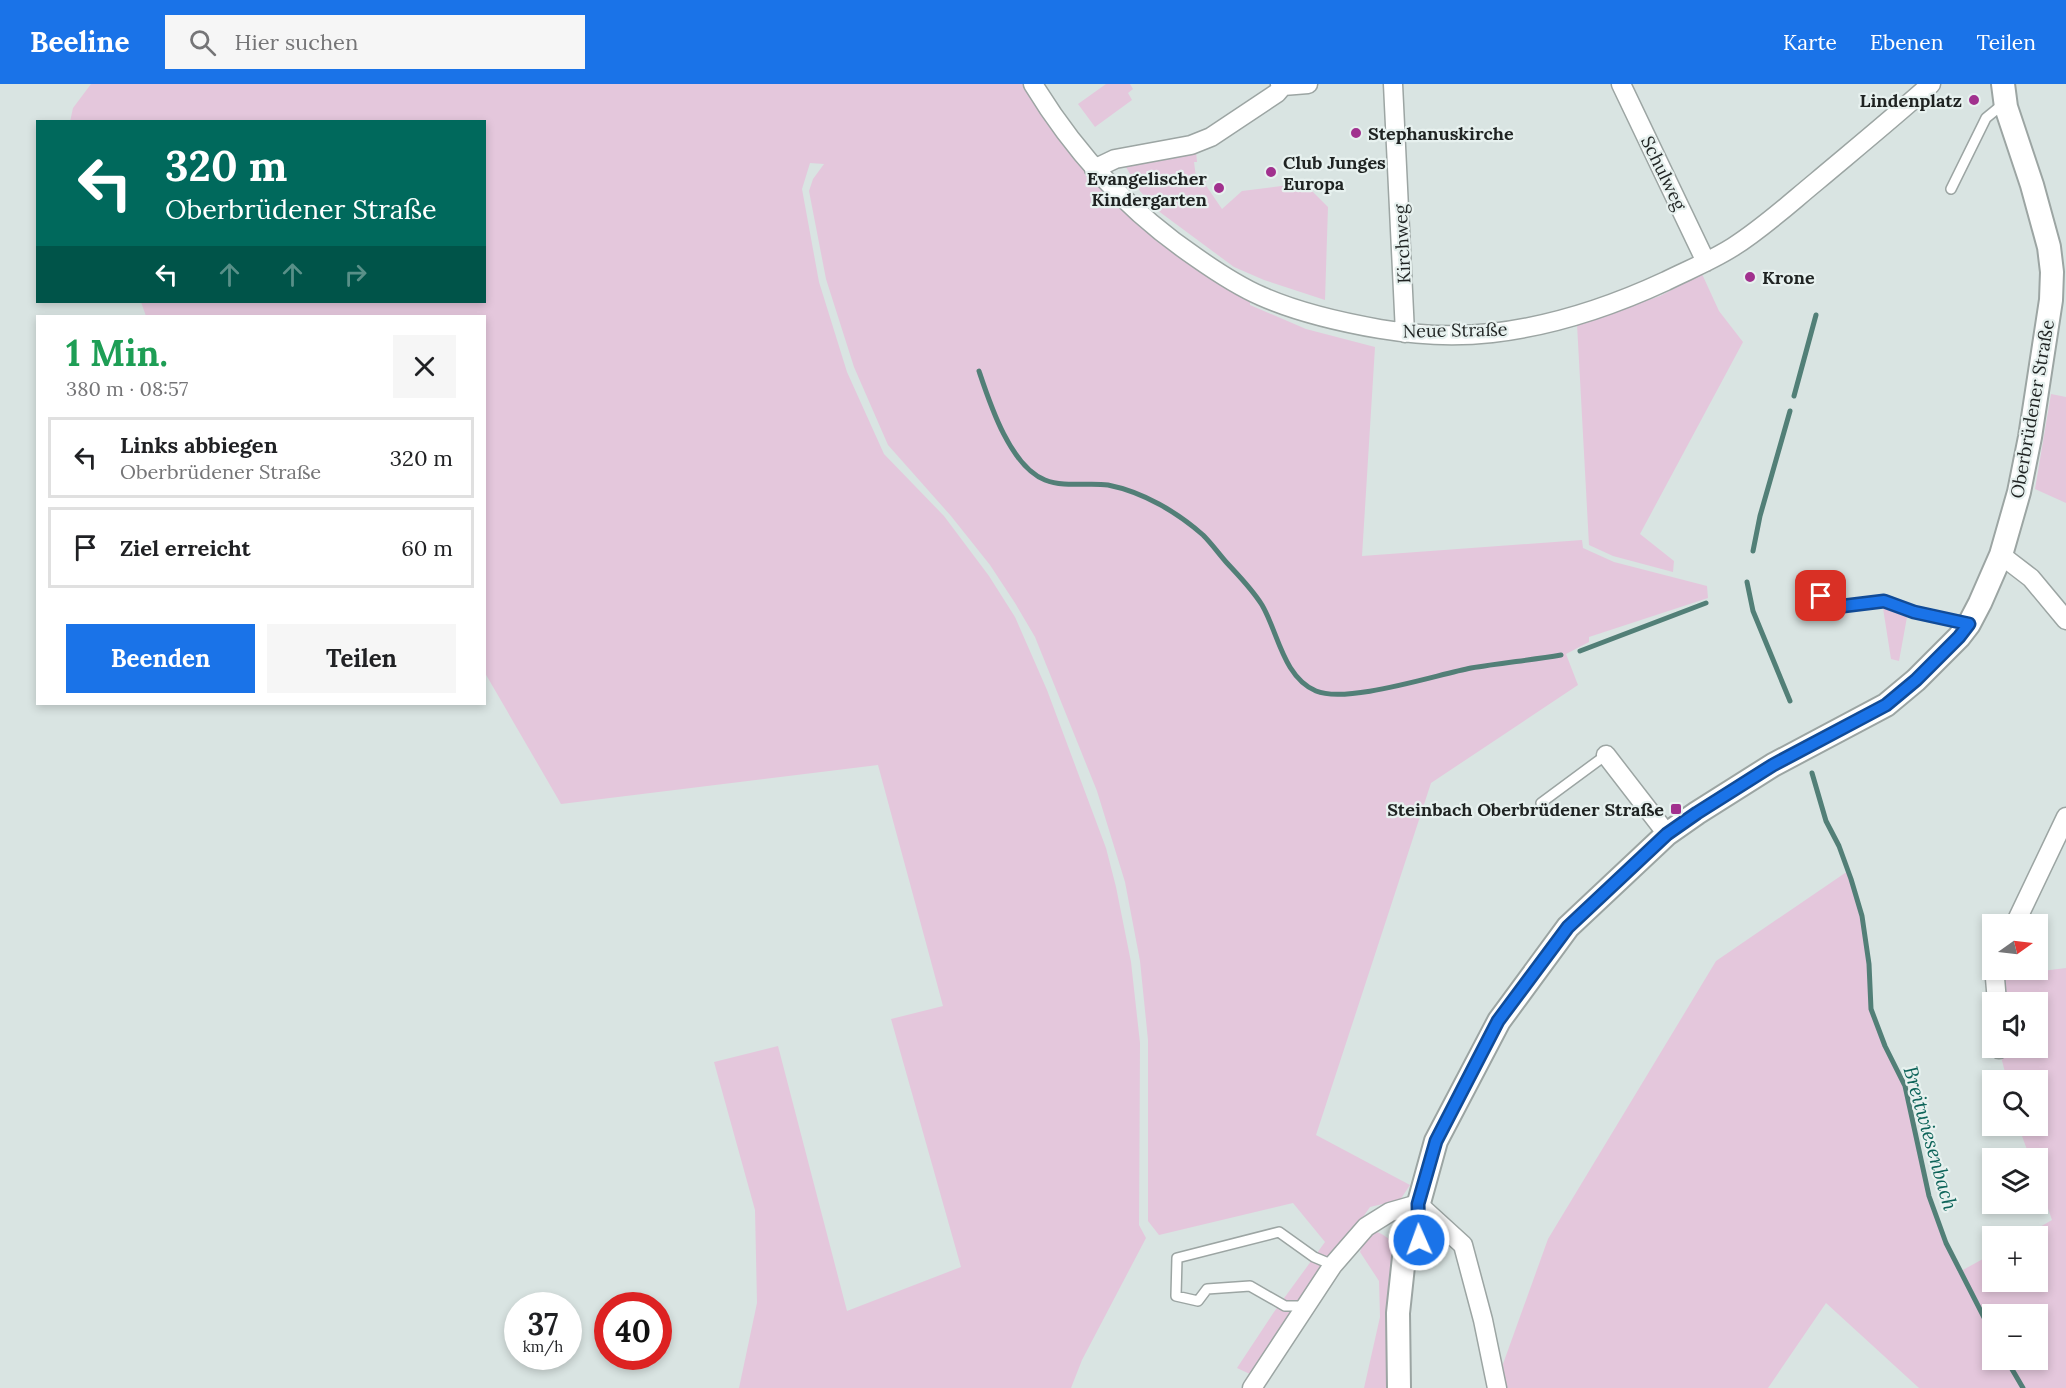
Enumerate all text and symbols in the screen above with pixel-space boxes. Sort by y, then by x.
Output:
search box [165,15,585,69]
text: Beeline [30,24,129,60]
icon: search [186,26,219,59]
text: Hier suchen [234,28,358,56]
text: Karte [1783,29,1837,56]
text: Ebenen [1870,29,1943,56]
text: Teilen [1976,29,2036,56]
place label: Lindenplatz [1860,89,1962,112]
marker: Lindenplatz [1967,93,1981,107]
place label: Stephanuskirche [1368,122,1514,145]
marker: Stephanuskirche [1349,126,1363,140]
street label: Schulweg [1636,132,1692,215]
text: 320 m [165,139,287,193]
icon: left [66,144,144,222]
place label: Club Junges Europa [1283,151,1386,195]
marker: Club Junges Europa [1264,165,1278,179]
place label: Evangelischer Kindergarten [1087,167,1208,211]
marker: Evangelischer Kindergarten [1212,181,1226,195]
text: Oberbrüdener Straße [165,192,437,226]
street label: Kirchweg [1388,203,1416,284]
icon: left [150,258,183,291]
icon: ahead [213,258,246,291]
icon: ahead [276,258,309,291]
icon: right [339,258,372,291]
place label: Krone [1762,266,1815,289]
marker: Krone [1743,270,1757,284]
street label: Neue Straße [1403,318,1508,342]
street label: Oberbrüdener Straße [2005,318,2059,500]
text: 1 Min. [66,330,168,376]
button: close [393,335,456,398]
text: 380 m · 08:57 [66,376,188,401]
text: Links abbiegen [120,431,278,459]
icon: left [69,441,102,474]
text: 320 m [390,444,453,472]
text: Oberbrüdener Straße [120,459,321,484]
icon: arrive [69,531,102,564]
text: Ziel erreicht [120,534,251,562]
text: 60 m [401,534,453,562]
pin [1795,570,1846,621]
icon: arrive [1804,579,1837,612]
button: Beenden [66,624,255,693]
button: Teilen [267,624,456,693]
place label: Steinbach Oberbrüdener Straße [1387,798,1664,821]
marker: Steinbach Oberbrüdener Straße [1669,802,1683,816]
north arrow [1982,914,2048,980]
map controls [1982,914,2048,1370]
button: sound [1982,992,2048,1058]
water label: Breitwiesenbach [1898,1063,1964,1214]
button: search [1982,1070,2048,1136]
button: layers [1982,1148,2048,1214]
position arrow [1387,1208,1451,1272]
button: + [1982,1226,2048,1292]
speed limit sign: 40 [594,1292,672,1370]
button: − [1982,1304,2048,1370]
text: 37 [528,1305,558,1343]
text: km/h [523,1337,563,1356]

